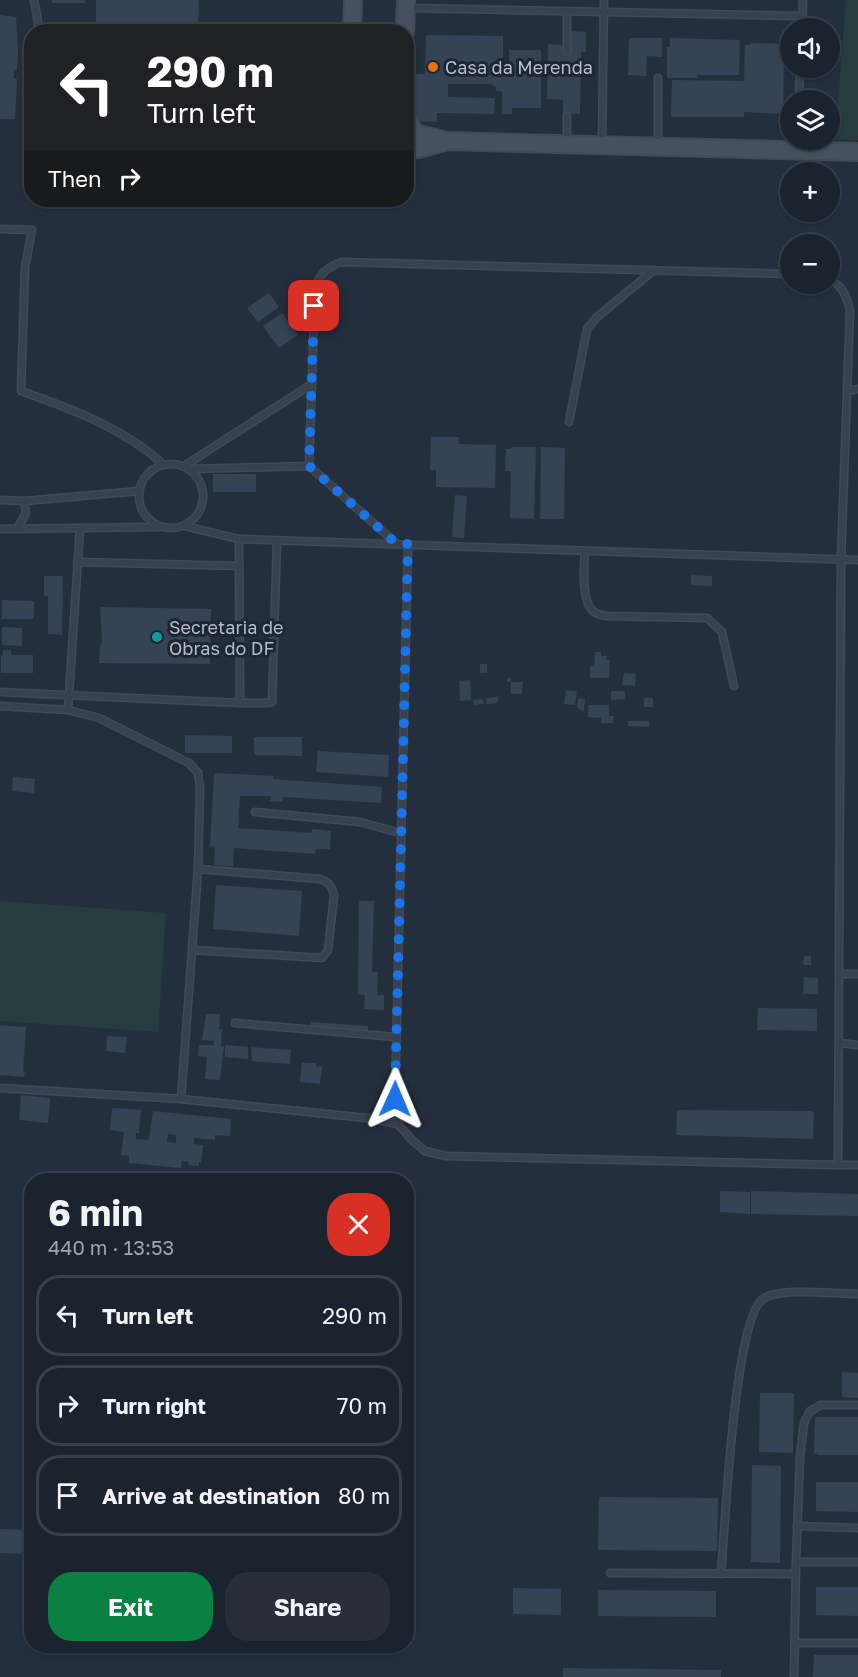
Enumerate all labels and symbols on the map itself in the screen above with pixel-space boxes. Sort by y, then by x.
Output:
place label: Casa da Merenda [445,56,593,78]
marker: Casa da Merenda [426,60,440,74]
pin [288,280,339,331]
place label: Secretaria de Obras do DF [169,616,283,659]
marker: Secretaria de Obras do DF [150,630,164,644]
position arrow [363,1067,427,1131]

